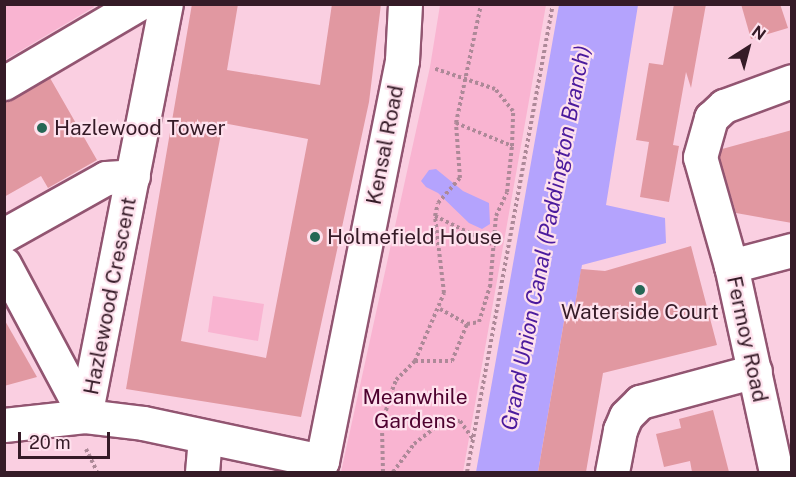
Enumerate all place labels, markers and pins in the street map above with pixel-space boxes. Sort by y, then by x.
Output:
place label: Hazlewood Tower [54,115,226,141]
marker: Hazlewood Tower [35,121,49,135]
place label: Holmefield House [327,224,502,250]
marker: Holmefield House [308,230,322,244]
marker: Waterside Court [633,283,647,297]
place label: Waterside Court [561,299,719,325]

